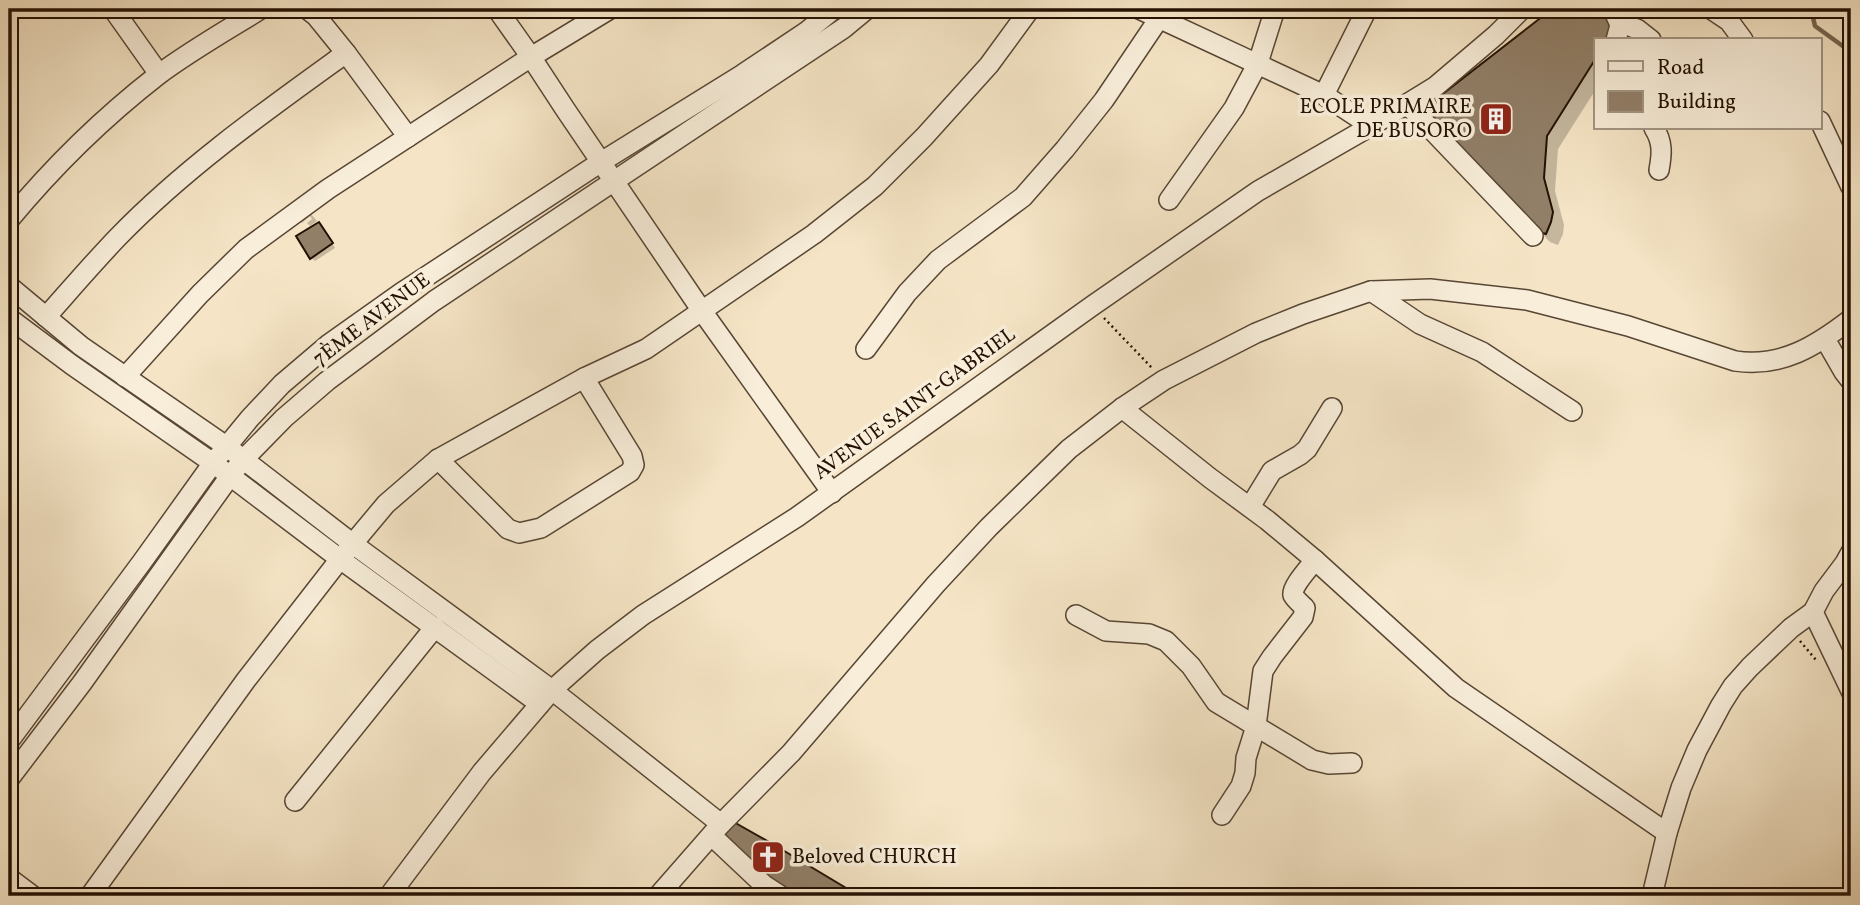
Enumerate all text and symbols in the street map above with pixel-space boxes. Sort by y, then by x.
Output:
legend [1594,38,1822,130]
text: Road [1657,54,1704,83]
text: Building [1657,88,1736,117]
place label: ECOLE PRIMAIRE DE BUSORO [1299,93,1472,146]
building icon: ECOLE PRIMAIRE DE BUSORO [1477,100,1515,138]
street label: 7ÈME AVENUE [307,266,437,374]
street label: AVENUE SAINT-GABRIEL [808,321,1022,487]
church icon: Beloved CHURCH [749,838,787,876]
place label: Beloved CHURCH [792,843,957,872]

